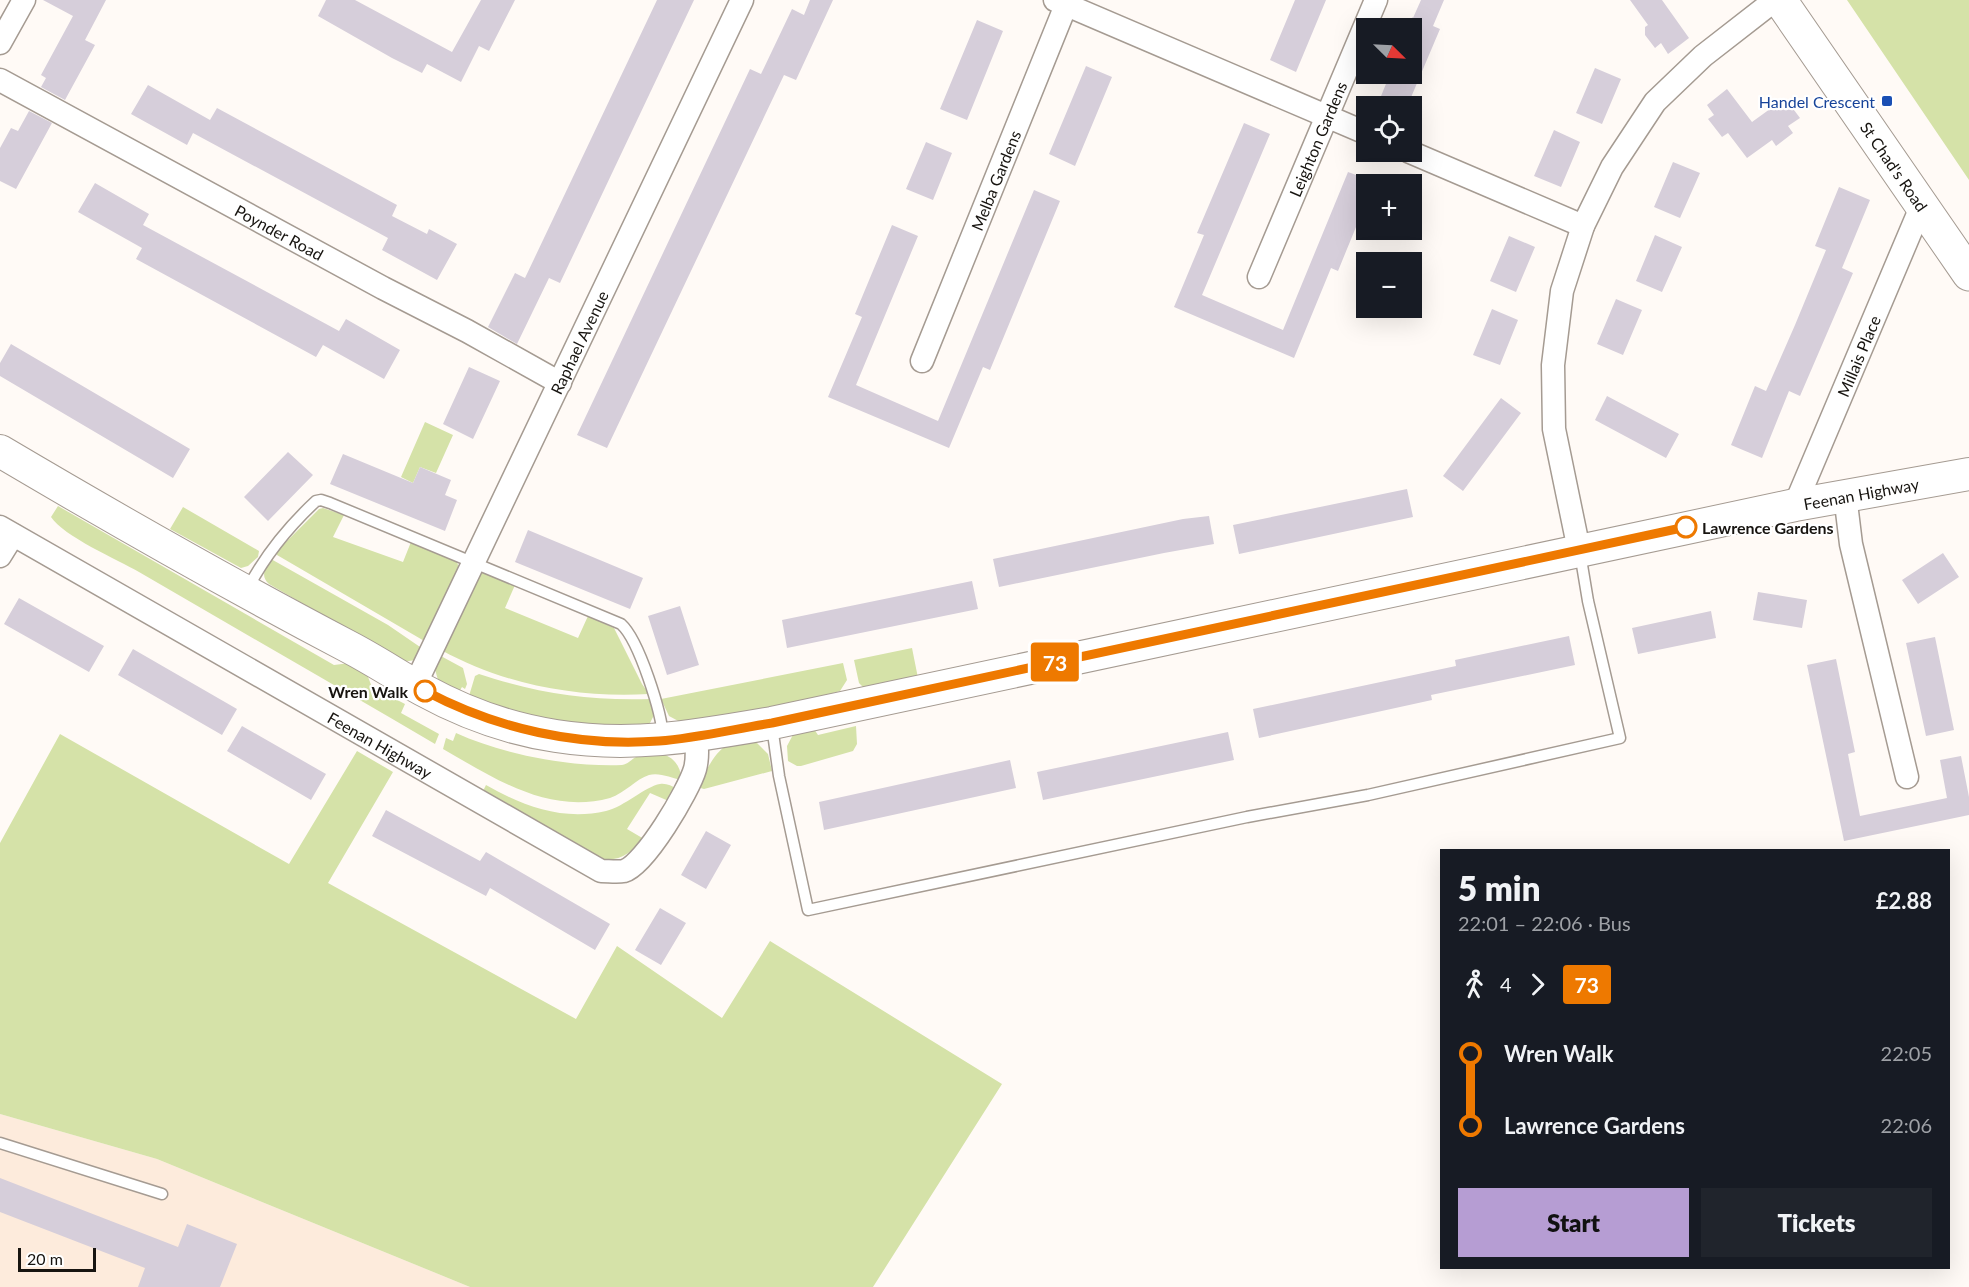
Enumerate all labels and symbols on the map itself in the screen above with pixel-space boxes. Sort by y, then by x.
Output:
north arrow [1356,18,1422,84]
street label: Leighton Gardens [1285,78,1350,199]
place label: Handel Crescent [1759,92,1875,111]
marker: Handel Crescent [1880,94,1894,108]
street label: St Chad's Road [1857,118,1932,215]
street label: Melba Gardens [966,127,1024,233]
street label: Poynder Road [232,200,327,263]
street label: Raphael Avenue [546,287,612,397]
street label: Millais Place [1833,312,1884,399]
street label: Feenan Highway [1802,473,1921,513]
marker: Lawrence Gardens [1675,516,1697,538]
place label: Lawrence Gardens [1702,518,1834,537]
line badge: 73 [1028,642,1082,682]
marker: Wren Walk [414,680,436,702]
place label: Wren Walk [328,682,408,701]
street label: Feenan Highway [325,707,436,782]
scale bar [18,1245,96,1272]

